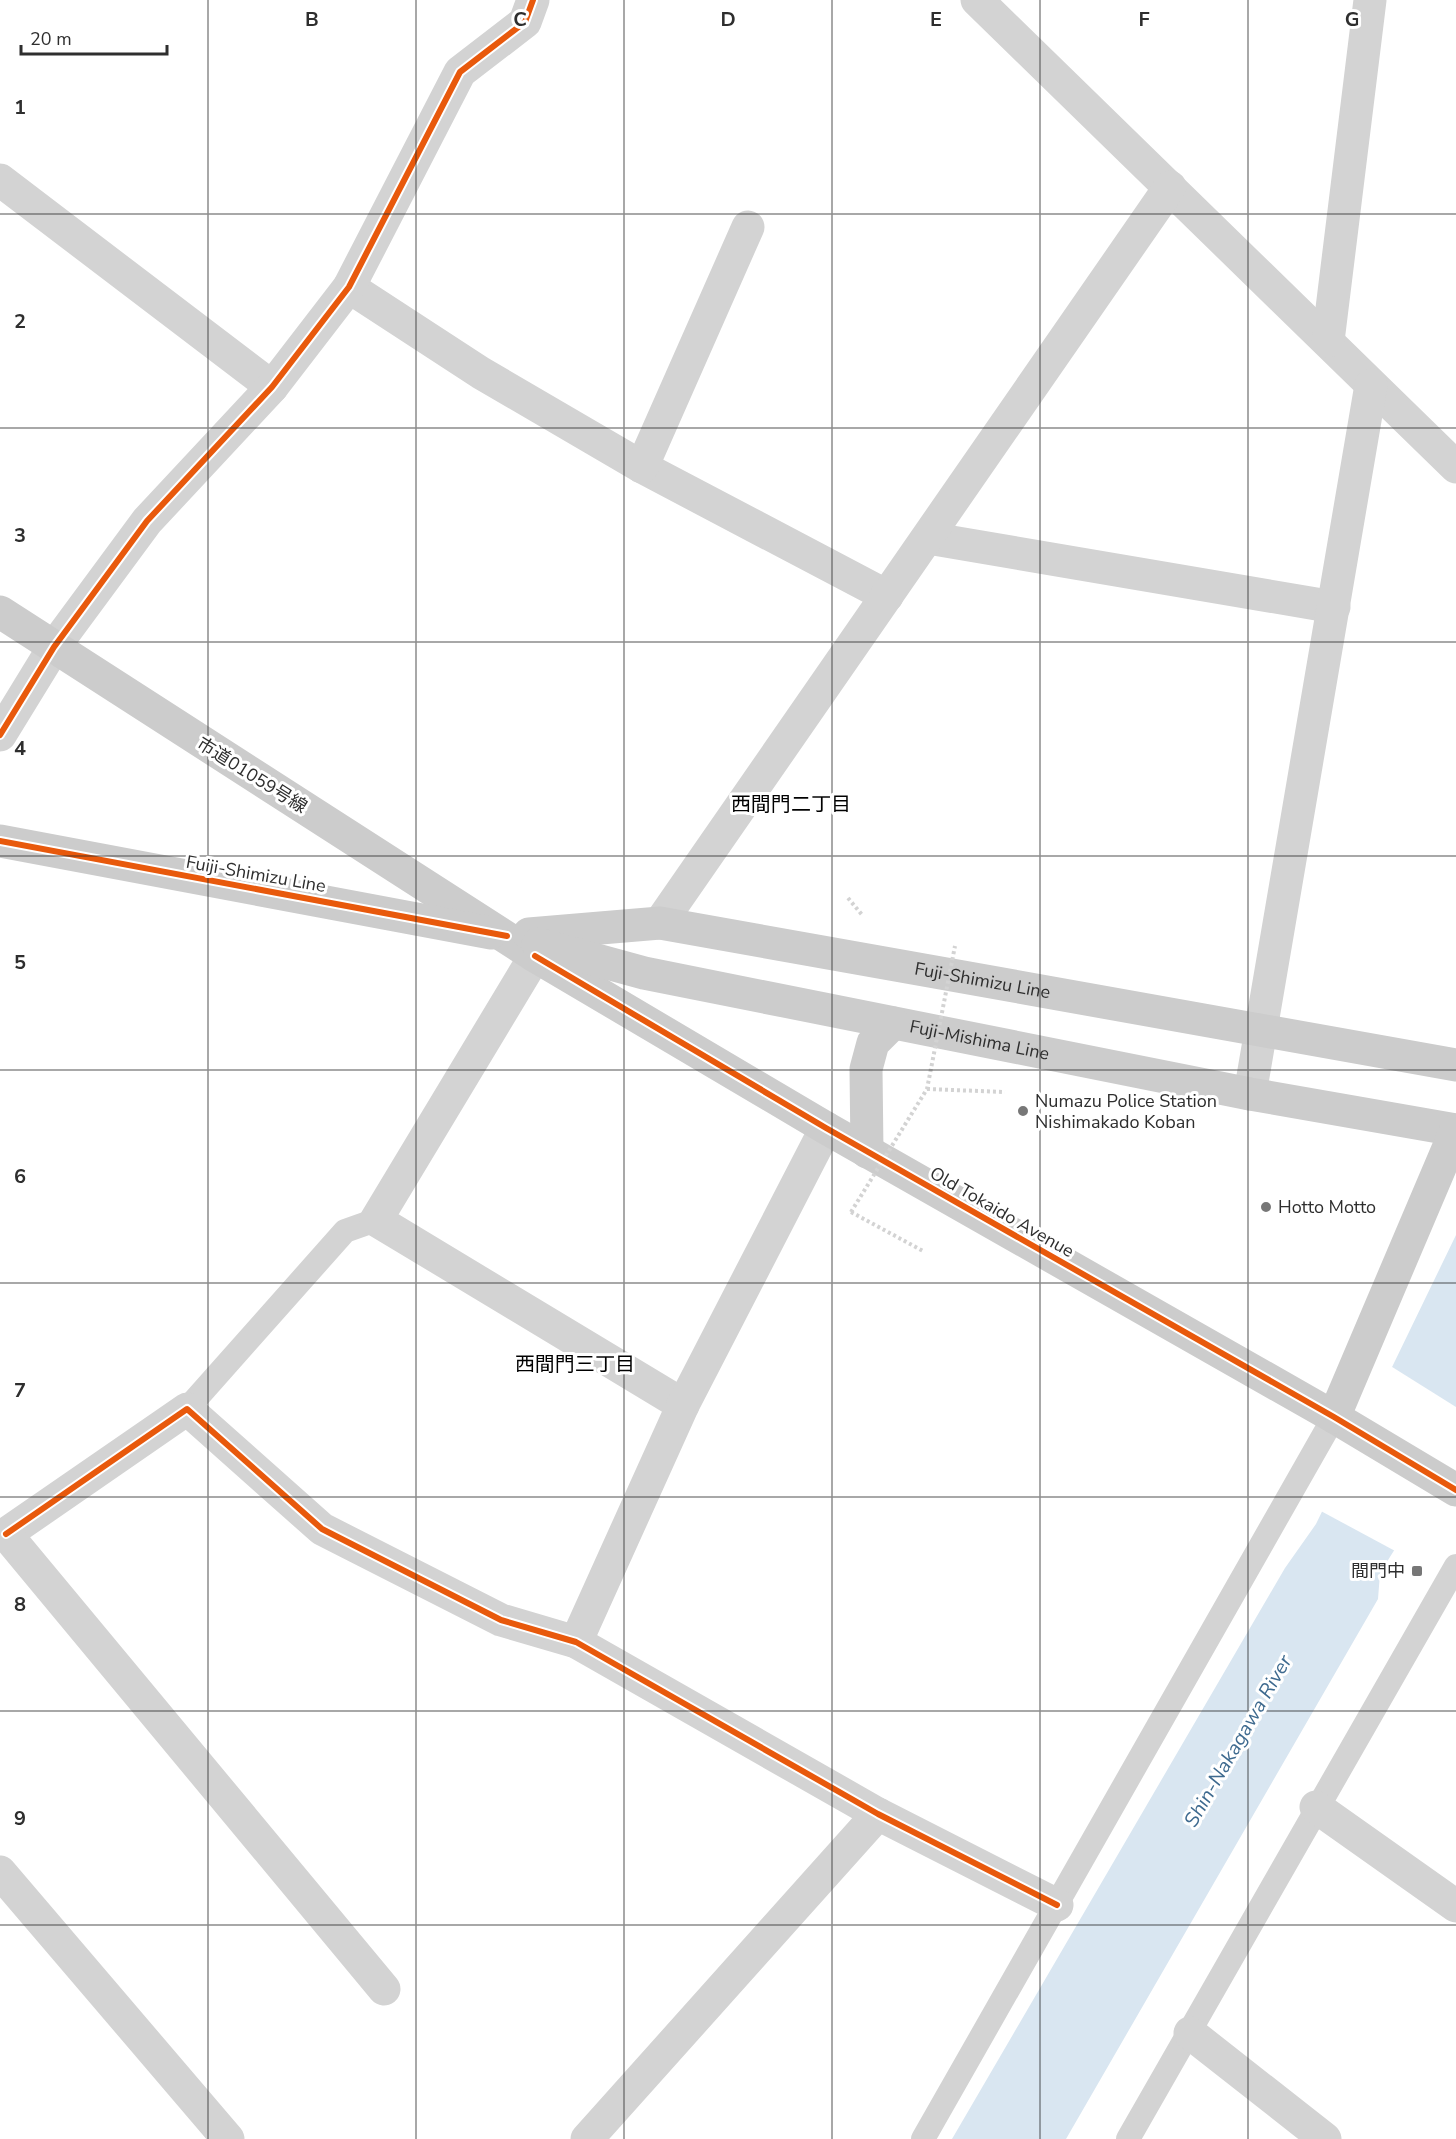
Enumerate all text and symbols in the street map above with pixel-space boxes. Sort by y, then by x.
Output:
text: B [305,6,319,33]
text: C [513,6,527,33]
text: D [720,6,736,33]
text: E [930,6,942,33]
text: F [1138,6,1150,33]
text: G [1345,6,1359,33]
scale bar [21,18,166,56]
text: 20 m [30,27,72,51]
text: 1 [14,94,26,121]
text: 2 [14,308,26,335]
text: 3 [14,522,26,549]
street label: 市道01059号線 [192,731,312,819]
text: 4 [14,735,26,762]
district label: 西間門二丁目 [731,791,851,818]
street label: Fuiji-Shimizu Line [184,850,328,898]
text: 5 [14,949,26,976]
street label: Fuji-Shimizu Line [913,957,1052,1004]
street label: Fuji-Mishima Line [908,1014,1051,1066]
place label: Numazu Police Station Nishimakado Koban [1035,1089,1217,1134]
marker: Numazu Police Station Nishimakado Koban [1016,1104,1030,1118]
street label: Old Tokaido Avenue [926,1161,1078,1263]
text: 6 [14,1163,26,1190]
place label: Hotto Motto [1278,1195,1376,1219]
marker: Hotto Motto [1259,1200,1273,1214]
district label: 西間門三丁目 [515,1351,635,1378]
text: 7 [14,1377,26,1404]
place label: 間門中 [1351,1559,1405,1583]
marker: 間門中 [1410,1564,1424,1578]
text: 8 [14,1591,26,1618]
water label: Shin-Nakagawa River [1178,1649,1299,1832]
text: 9 [14,1805,26,1832]

